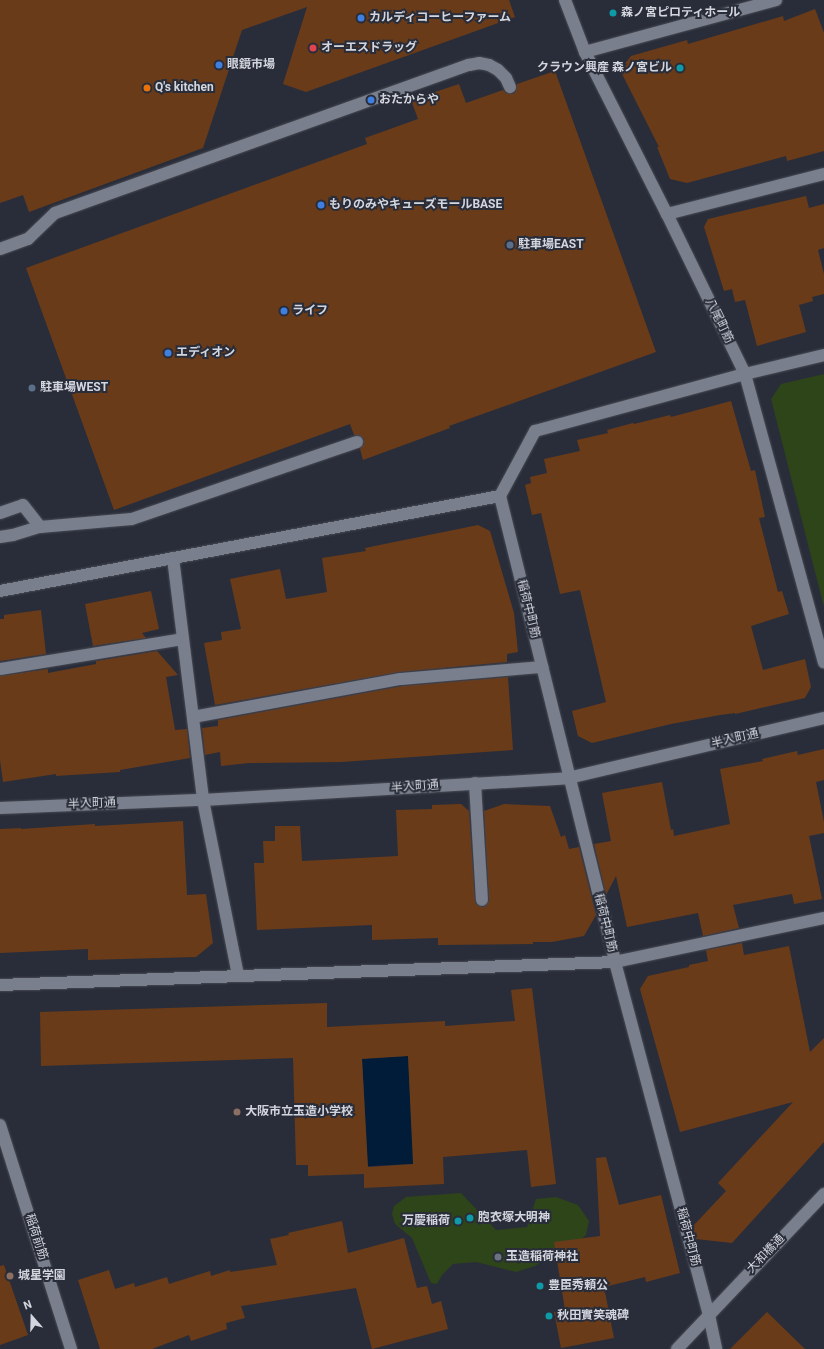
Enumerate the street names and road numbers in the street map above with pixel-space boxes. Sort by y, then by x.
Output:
street label: 八尾町筋 [702,296,736,346]
street label: 稲荷中町筋 [514,578,542,640]
street label: 半入町通 [710,727,760,751]
street label: 半入町通 [391,778,439,796]
street label: 半入町通 [68,796,116,812]
street label: 稲荷中町筋 [591,892,619,954]
street label: 稲荷中町筋 [673,1206,703,1268]
street label: 稲荷前筋 [22,1212,50,1262]
street label: 大和橋通 [744,1232,788,1276]

